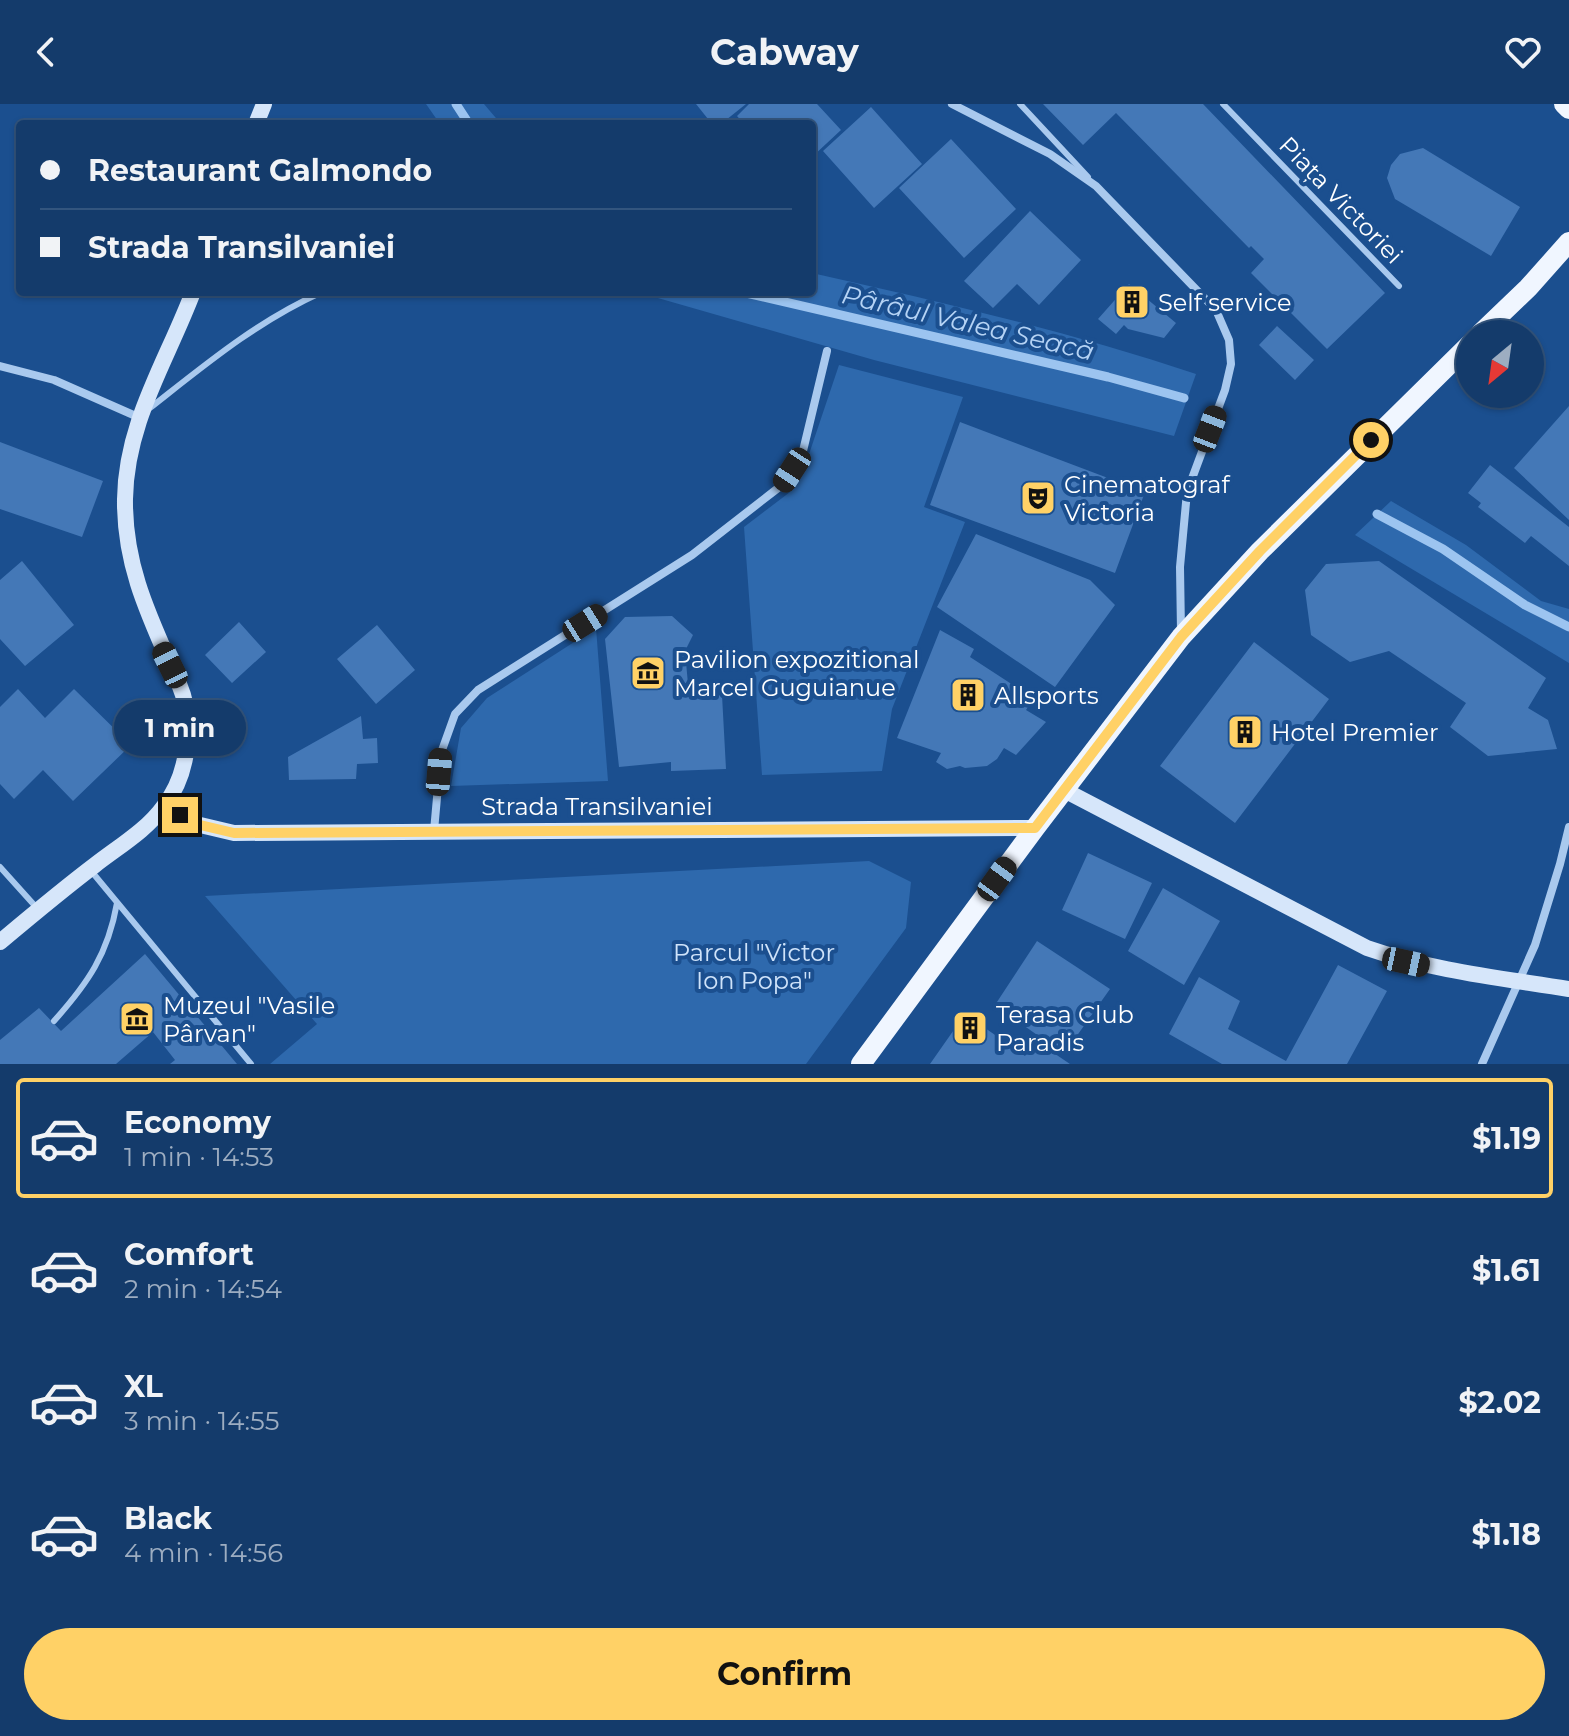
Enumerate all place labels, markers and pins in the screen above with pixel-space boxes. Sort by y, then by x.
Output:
building icon: Self service [1113,283,1151,321]
place label: Self service [1158,288,1292,317]
place label: Cinematograf Victoria [1064,470,1230,527]
theatre icon: Cinematograf Victoria [1019,479,1057,517]
place label: Pavilion expozitional Marcel Guguianue [674,645,919,702]
museum icon: Pavilion expozitional Marcel Guguianue [629,654,667,692]
building icon: Allsports [949,676,987,714]
place label: Allsports [994,681,1099,710]
building icon: Hotel Premier [1226,713,1264,751]
place label: Hotel Premier [1271,718,1439,747]
place label: Muzeul "Vasile Pârvan" [163,991,335,1048]
museum icon: Muzeul "Vasile Pârvan" [118,1000,156,1038]
place label: Terasa Club Paradis [996,1000,1134,1057]
building icon: Terasa Club Paradis [951,1009,989,1047]

